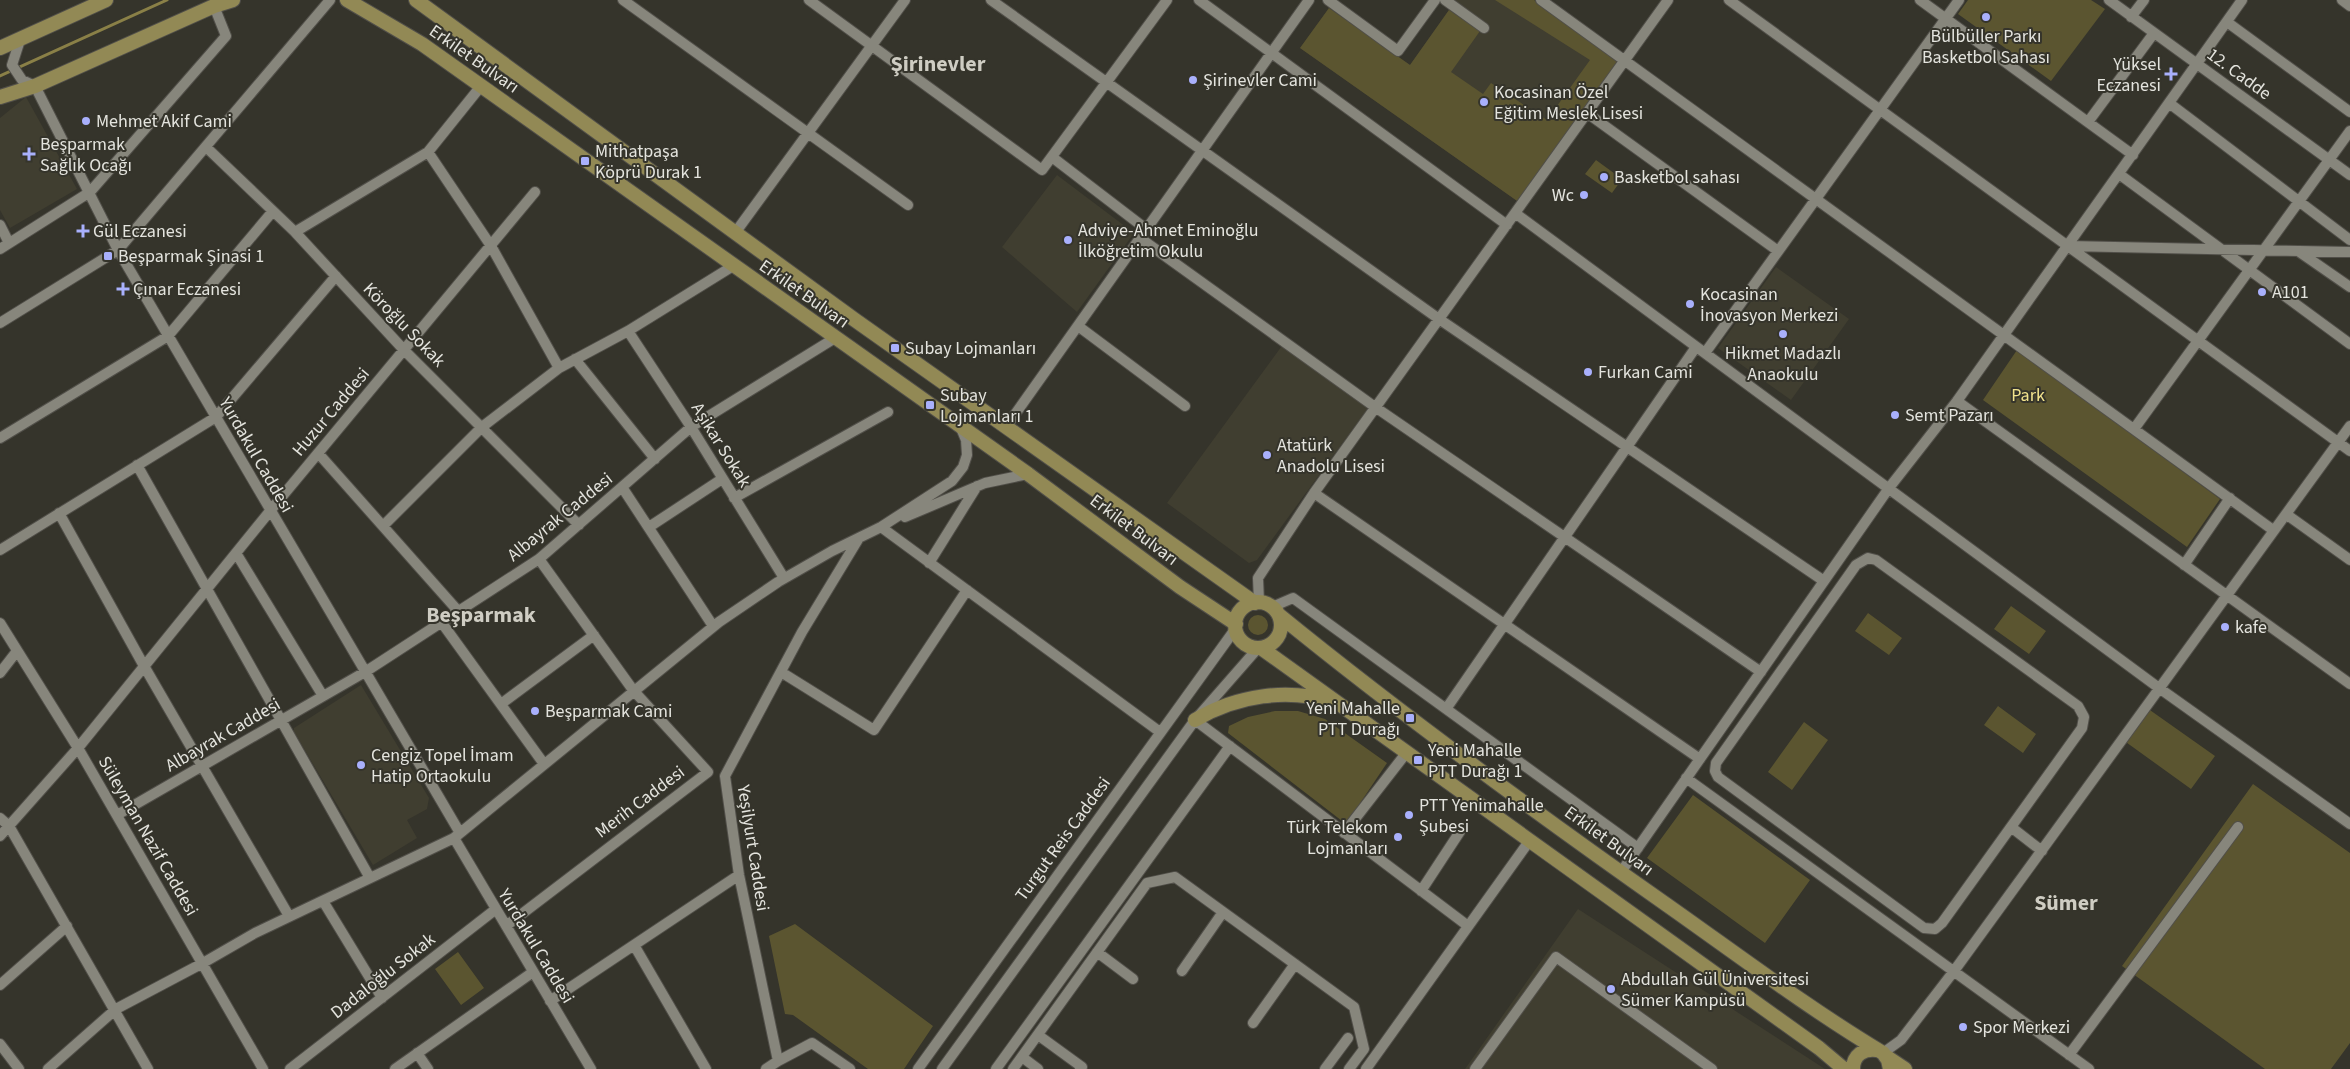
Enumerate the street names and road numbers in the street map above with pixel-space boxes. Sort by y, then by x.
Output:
street label: Erkilet Bulvarı [424,19,524,99]
street label: 12. Cadde [2202,42,2276,106]
street label: Erkilet Bulvarı [754,254,854,334]
street label: Köroğlu Sokak [357,277,451,373]
street label: Huzur Caddesi [286,362,376,462]
street label: Yurdakul Caddesi [212,392,299,517]
street label: Aşikar Sokak [685,398,757,492]
street label: Albayrak Caddesi [502,467,618,567]
street label: Erkilet Bulvarı [1085,488,1183,572]
street label: Albayrak Caddesi [161,692,285,778]
street label: Süleyman Nazif Caddesi [92,751,204,921]
street label: Merih Caddesi [590,760,690,844]
street label: Turgut Reis Caddesi [1009,772,1117,906]
street label: Yeşilyurt Caddesi [731,782,775,913]
street label: Erkilet Bulvarı [1559,800,1659,882]
street label: Yurdakul Caddesi [491,883,580,1008]
street label: Dadaloğlu Sokak [325,927,441,1025]

